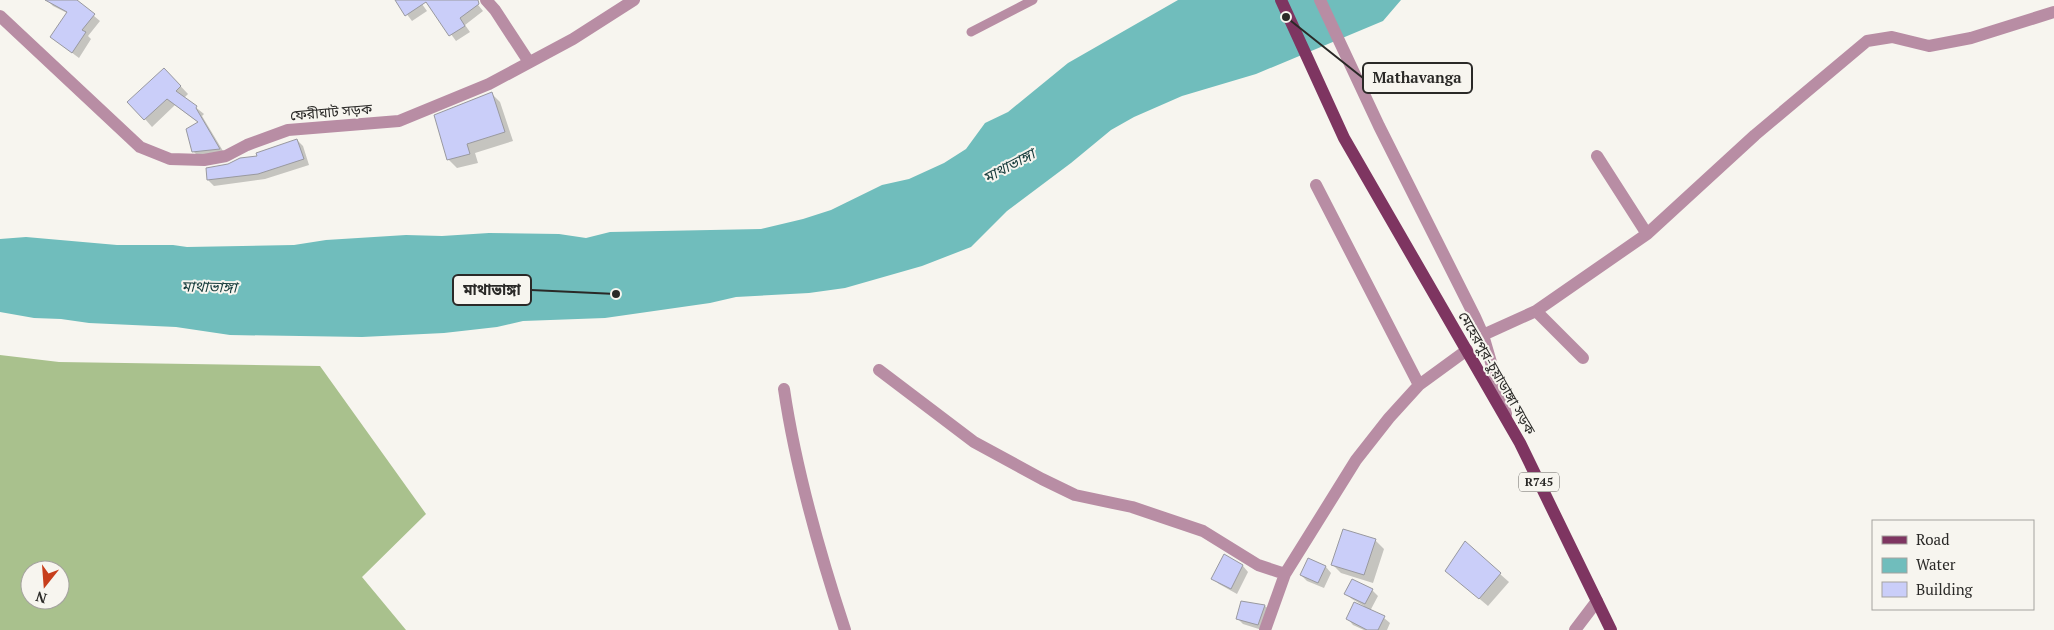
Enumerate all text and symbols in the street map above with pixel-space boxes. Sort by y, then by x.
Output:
callout: Mathavanga [1363,63,1472,93]
text: Mathavanga [1372,67,1462,87]
street label: ফেরীঘাট সড়ক [289,98,373,125]
water label: মাথাভাঙ্গা [979,142,1040,187]
callout: মাথাভাঙ্গা [453,275,531,305]
water label: মাথাভাঙ্গা [181,276,240,297]
text: মাথাভাঙ্গা [462,279,522,299]
street label: মেহেরপুর-চুয়াডাঙ্গা সড়ক [1454,308,1541,439]
road number: R745 [1519,472,1559,492]
legend [1872,520,2034,610]
text: Road [1916,529,1949,549]
text: Water [1916,554,1956,574]
north arrow [20,560,70,610]
text: Building [1916,579,1974,599]
text: N [33,587,49,609]

